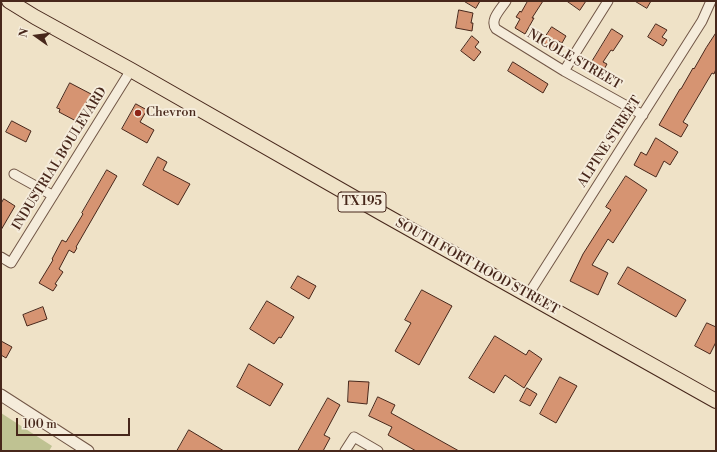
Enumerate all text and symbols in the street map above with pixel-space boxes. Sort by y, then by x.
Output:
north arrow [16,16,56,56]
text: N [17,27,32,39]
street label: NICOLE STREET [524,27,624,93]
street label: INDUSTRIAL BOULEVARD [9,85,111,233]
street label: ALPINE STREET [575,94,645,190]
place label: Chevron [146,105,196,121]
marker: Chevron [133,108,143,118]
road number: TX 195 [338,192,386,212]
street label: SOUTH FORT HOOD STREET [392,215,562,319]
scale bar [18,410,132,436]
text: 100 m [23,417,57,432]

